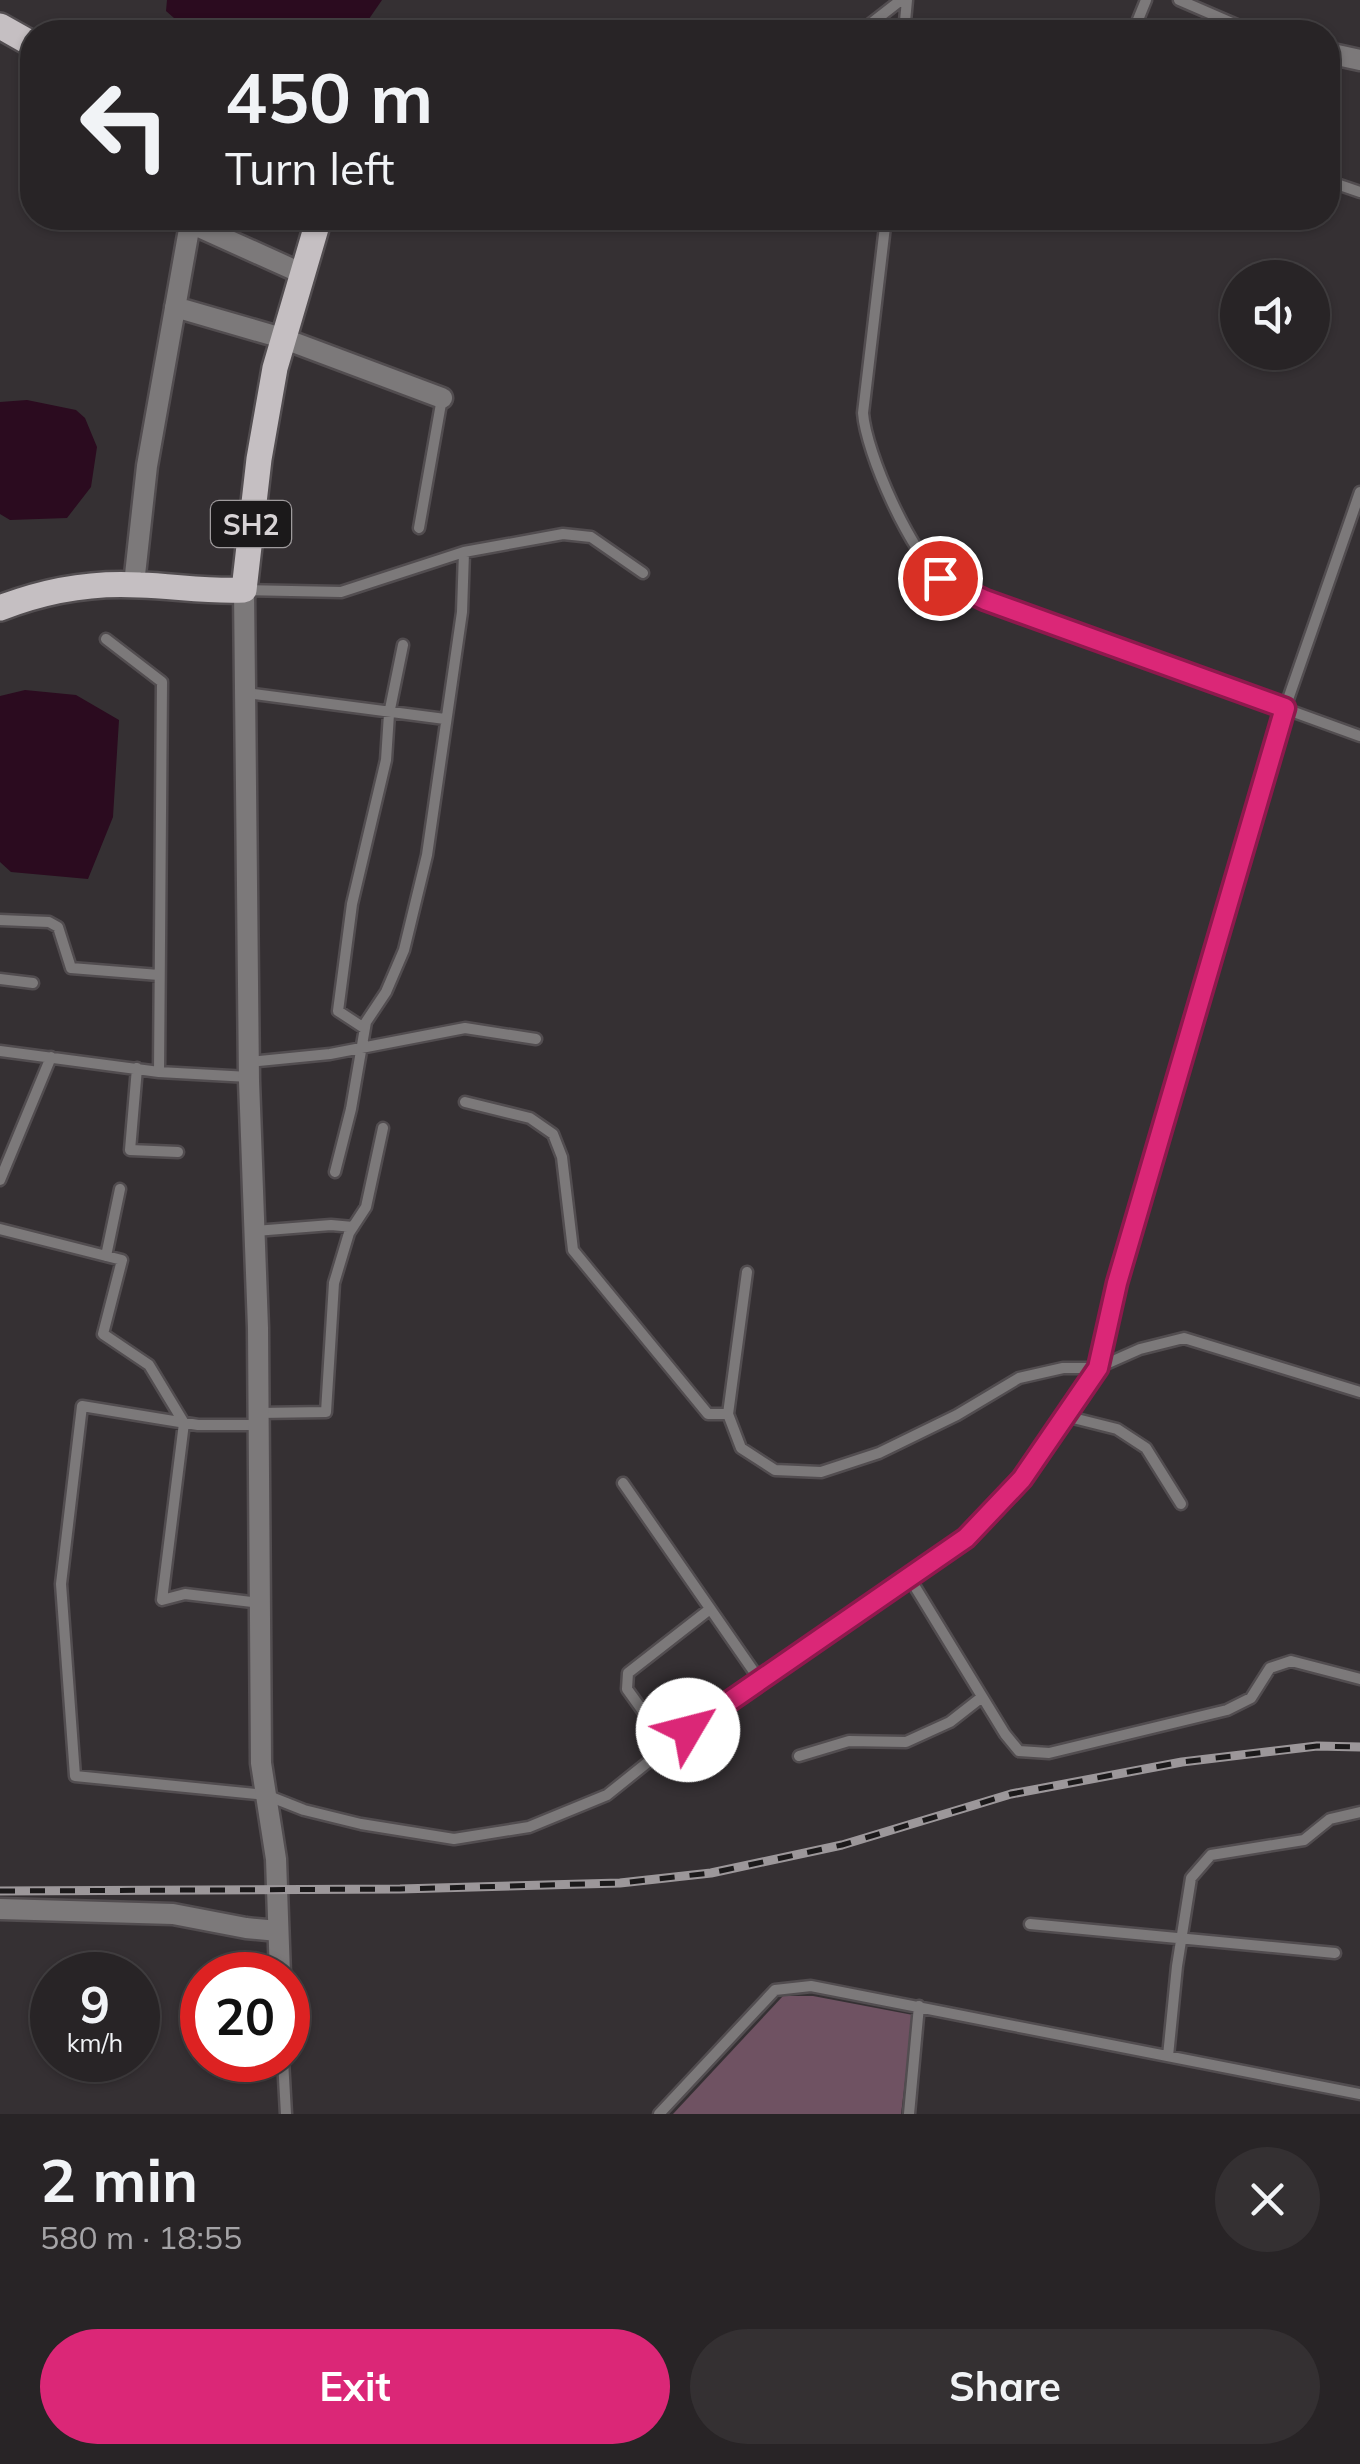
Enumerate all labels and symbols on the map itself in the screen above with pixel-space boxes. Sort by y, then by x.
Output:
road number: SH2 [211,501,291,547]
pin [898,536,983,621]
position arrow [636,1678,740,1782]
speed limit sign: 20 [180,1952,310,2082]

